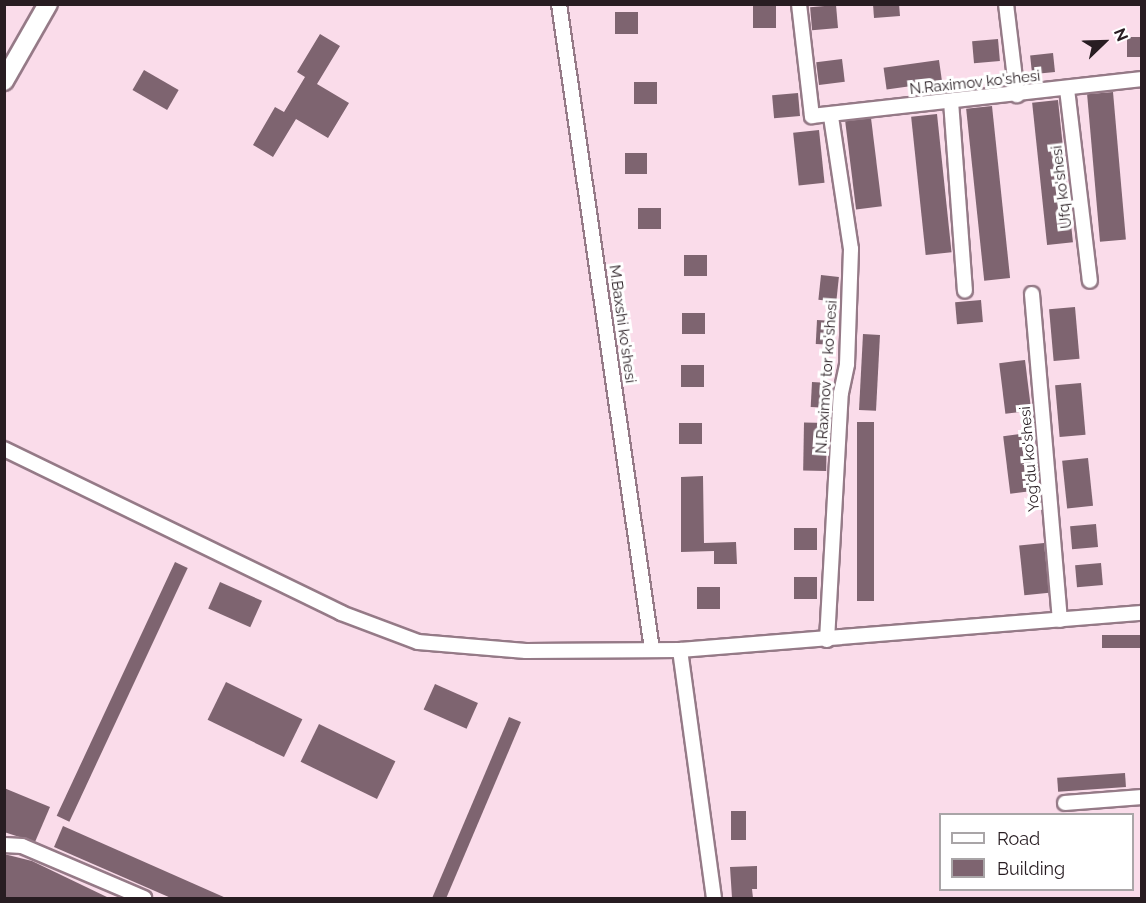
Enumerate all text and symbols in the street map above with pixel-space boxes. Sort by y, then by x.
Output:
north arrow [1074,12,1134,72]
text: N [1110,25,1132,44]
street label: N.Raximov ko'shesi [909,67,1041,99]
street label: Ufq ko'shesi [1048,144,1076,230]
street label: M.Baxshi ko'shesi [605,264,639,384]
street label: N.Raximov tor ko'shesi [813,299,841,455]
street label: Yog'du ko'shesi [1016,406,1044,512]
legend [939,813,1134,891]
text: Road [997,828,1040,849]
text: Building [997,858,1065,879]

